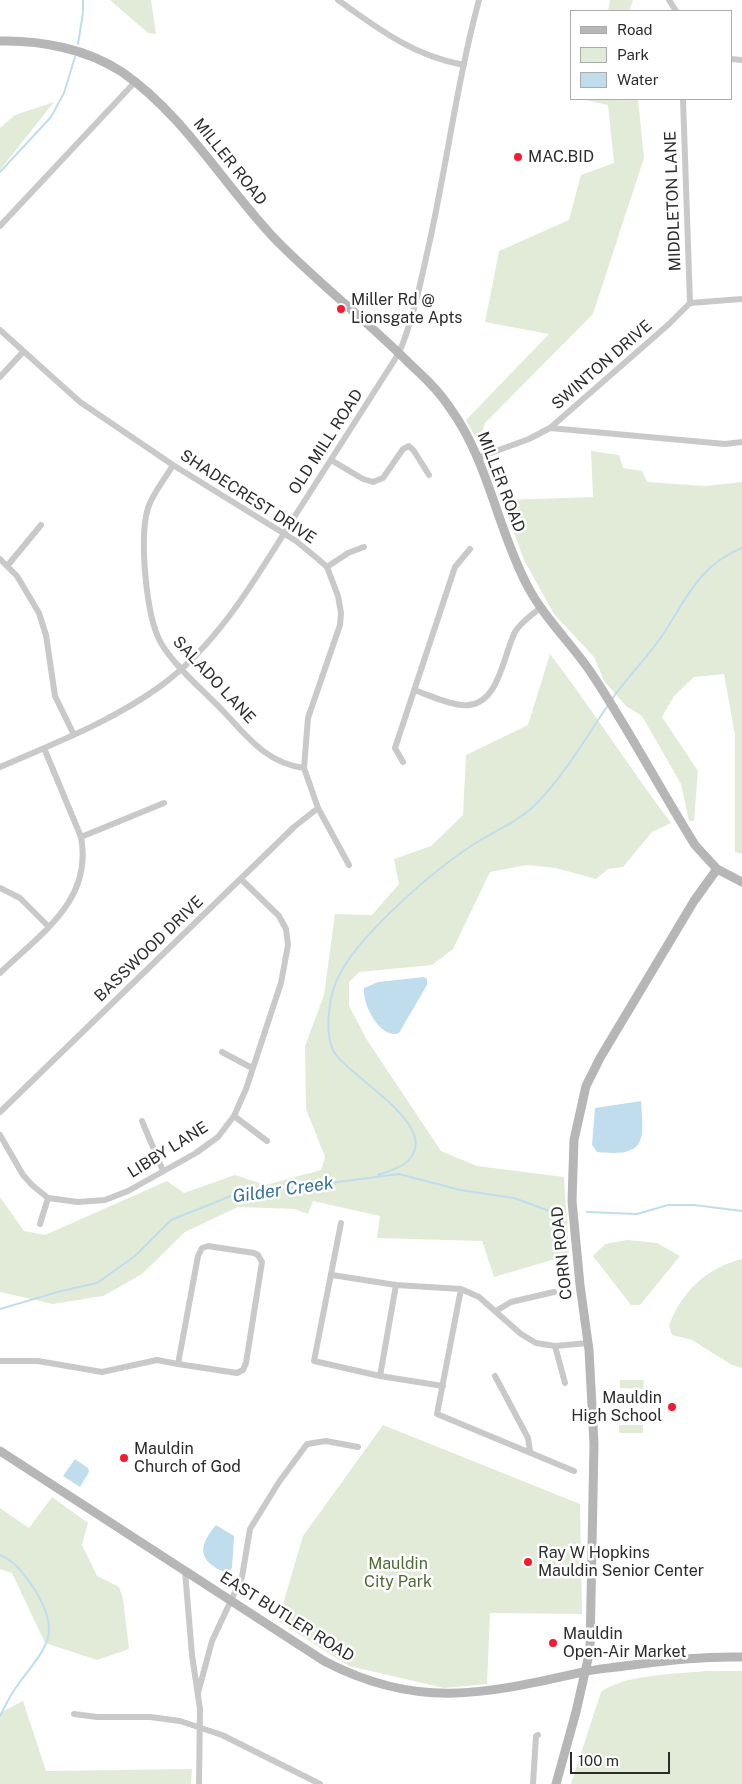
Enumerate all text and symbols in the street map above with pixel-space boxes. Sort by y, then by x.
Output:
legend [570,10,732,100]
text: Road [617,21,653,38]
text: Park [617,46,649,63]
text: Water [617,71,659,88]
street label: MILLER ROAD [189,115,271,209]
street label: MIDDLETON LANE [661,131,685,271]
place label: MAC.BID [528,147,594,167]
marker: MAC.BID [512,151,524,163]
place label: Miller Rd @ Lionsgate Apts [351,290,462,328]
marker: Miller Rd @ Lionsgate Apts [335,303,347,315]
street label: SWINTON DRIVE [548,316,656,414]
street label: OLD MILL ROAD [285,386,367,498]
street label: MILLER ROAD [473,429,529,535]
street label: SHADECREST DRIVE [176,446,320,548]
street label: SALADO LANE [169,632,259,728]
street label: BASSWOOD DRIVE [91,892,207,1006]
street label: LIBBY LANE [124,1118,212,1182]
water label: Gilder Creek [231,1172,335,1208]
street label: CORN ROAD [548,1205,576,1301]
place label: Mauldin High School [571,1388,662,1426]
marker: Mauldin High School [666,1401,678,1413]
place label: Mauldin Church of God [134,1439,241,1477]
marker: Mauldin Church of God [118,1452,130,1464]
place label: Ray W Hopkins Mauldin Senior Center [538,1543,704,1581]
park label: Mauldin City Park [364,1554,432,1592]
marker: Ray W Hopkins Mauldin Senior Center [522,1556,534,1568]
street label: EAST BUTLER ROAD [216,1568,358,1666]
place label: Mauldin Open-Air Market [563,1624,686,1662]
marker: Mauldin Open-Air Market [547,1637,559,1649]
scale bar [572,1742,672,1774]
text: 100 m [578,1752,619,1769]

